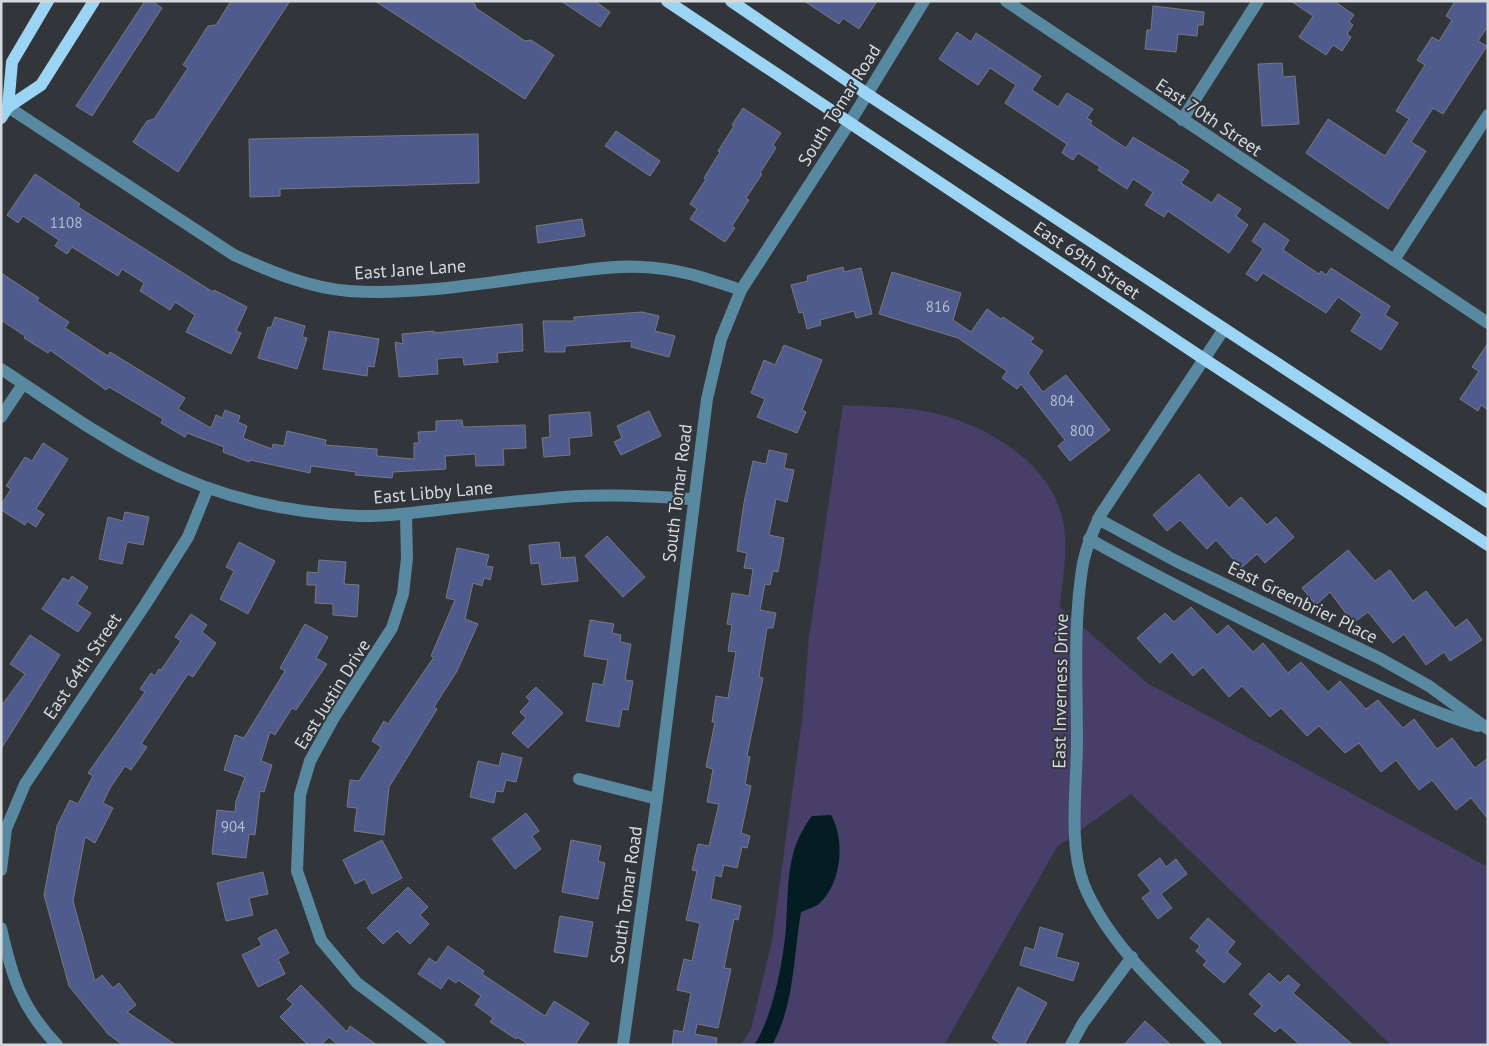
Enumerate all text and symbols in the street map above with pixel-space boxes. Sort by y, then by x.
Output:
street label: South Tomar Road [792,40,886,170]
street label: East 70th Street [1151,73,1267,161]
house number: 1108 [50,213,82,232]
street label: East 69th Street [1029,216,1145,304]
street label: East Jane Lane [353,254,467,284]
house number: 816 [926,297,950,316]
house number: 804 [1050,391,1074,410]
house number: 800 [1070,421,1094,440]
street label: South Tomar Road [657,423,697,563]
street label: East Libby Lane [372,475,494,509]
street label: East Greenbrier Place [1224,556,1382,648]
street label: East 64th Street [38,608,126,724]
street label: East Inverness Drive [1047,613,1073,769]
street label: East Justin Drive [289,635,375,753]
house number: 904 [221,817,245,836]
street label: South Tomar Road [605,825,647,965]

